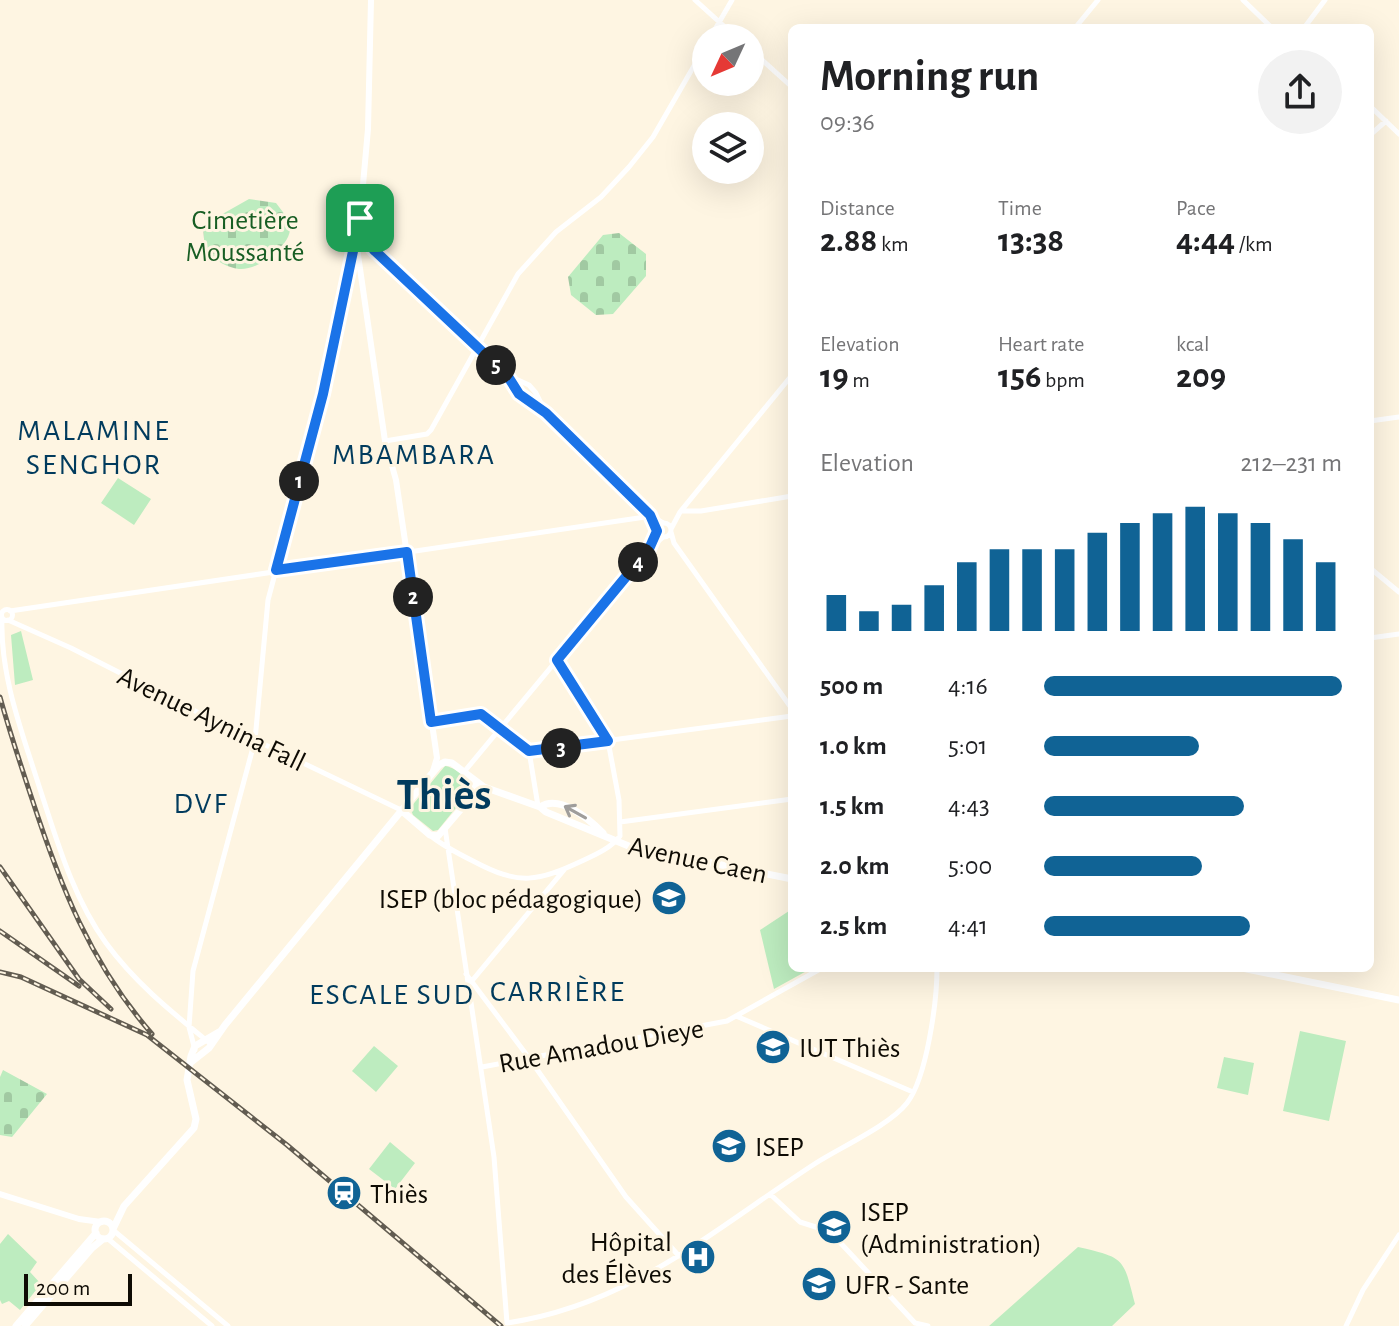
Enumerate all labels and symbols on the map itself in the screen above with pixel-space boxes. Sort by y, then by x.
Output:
north arrow [692,24,764,96]
pin [326,184,394,252]
park label: Cimetière Moussanté [186,207,304,267]
pin: 5 [476,345,516,385]
district label: MALAMINE SENGHOR [17,416,171,480]
district label: MBAMBARA [332,440,496,470]
pin: 1 [279,461,319,501]
pin: 4 [618,542,658,582]
pin: 2 [393,577,433,617]
street label: Avenue Aynina Fall [113,662,309,777]
pin: 3 [541,728,581,768]
district label: Thiès [397,774,491,818]
district label: DVF [174,789,228,819]
one-way arrow [563,804,587,819]
street label: Avenue Caen [626,833,769,889]
school or university icon: ISEP (bloc pédagogique) [650,879,688,917]
place label: ISEP (bloc pédagogique) [379,886,643,914]
district label: CARRIÈRE [490,975,626,1007]
district label: ESCALE SUD [309,980,475,1010]
street label: Rue Amadou Dieye [497,1015,706,1079]
school or university icon: IUT Thiès [754,1028,792,1066]
place label: IUT Thiès [799,1035,900,1063]
school or university icon: ISEP [710,1127,748,1165]
place label: ISEP [755,1134,804,1162]
station icon: Thiès [325,1174,363,1212]
place label: Thiès [370,1181,428,1209]
place label: ISEP (Administration) [860,1199,1042,1259]
school or university icon: ISEP (Administration) [815,1208,853,1246]
place label: Hôpital des Élèves [562,1229,672,1289]
hospital icon: Hôpital des Élèves [679,1238,717,1276]
school or university icon: UFR - Sante [800,1265,838,1303]
scale bar [24,1270,132,1306]
place label: UFR - Sante [845,1272,969,1300]

